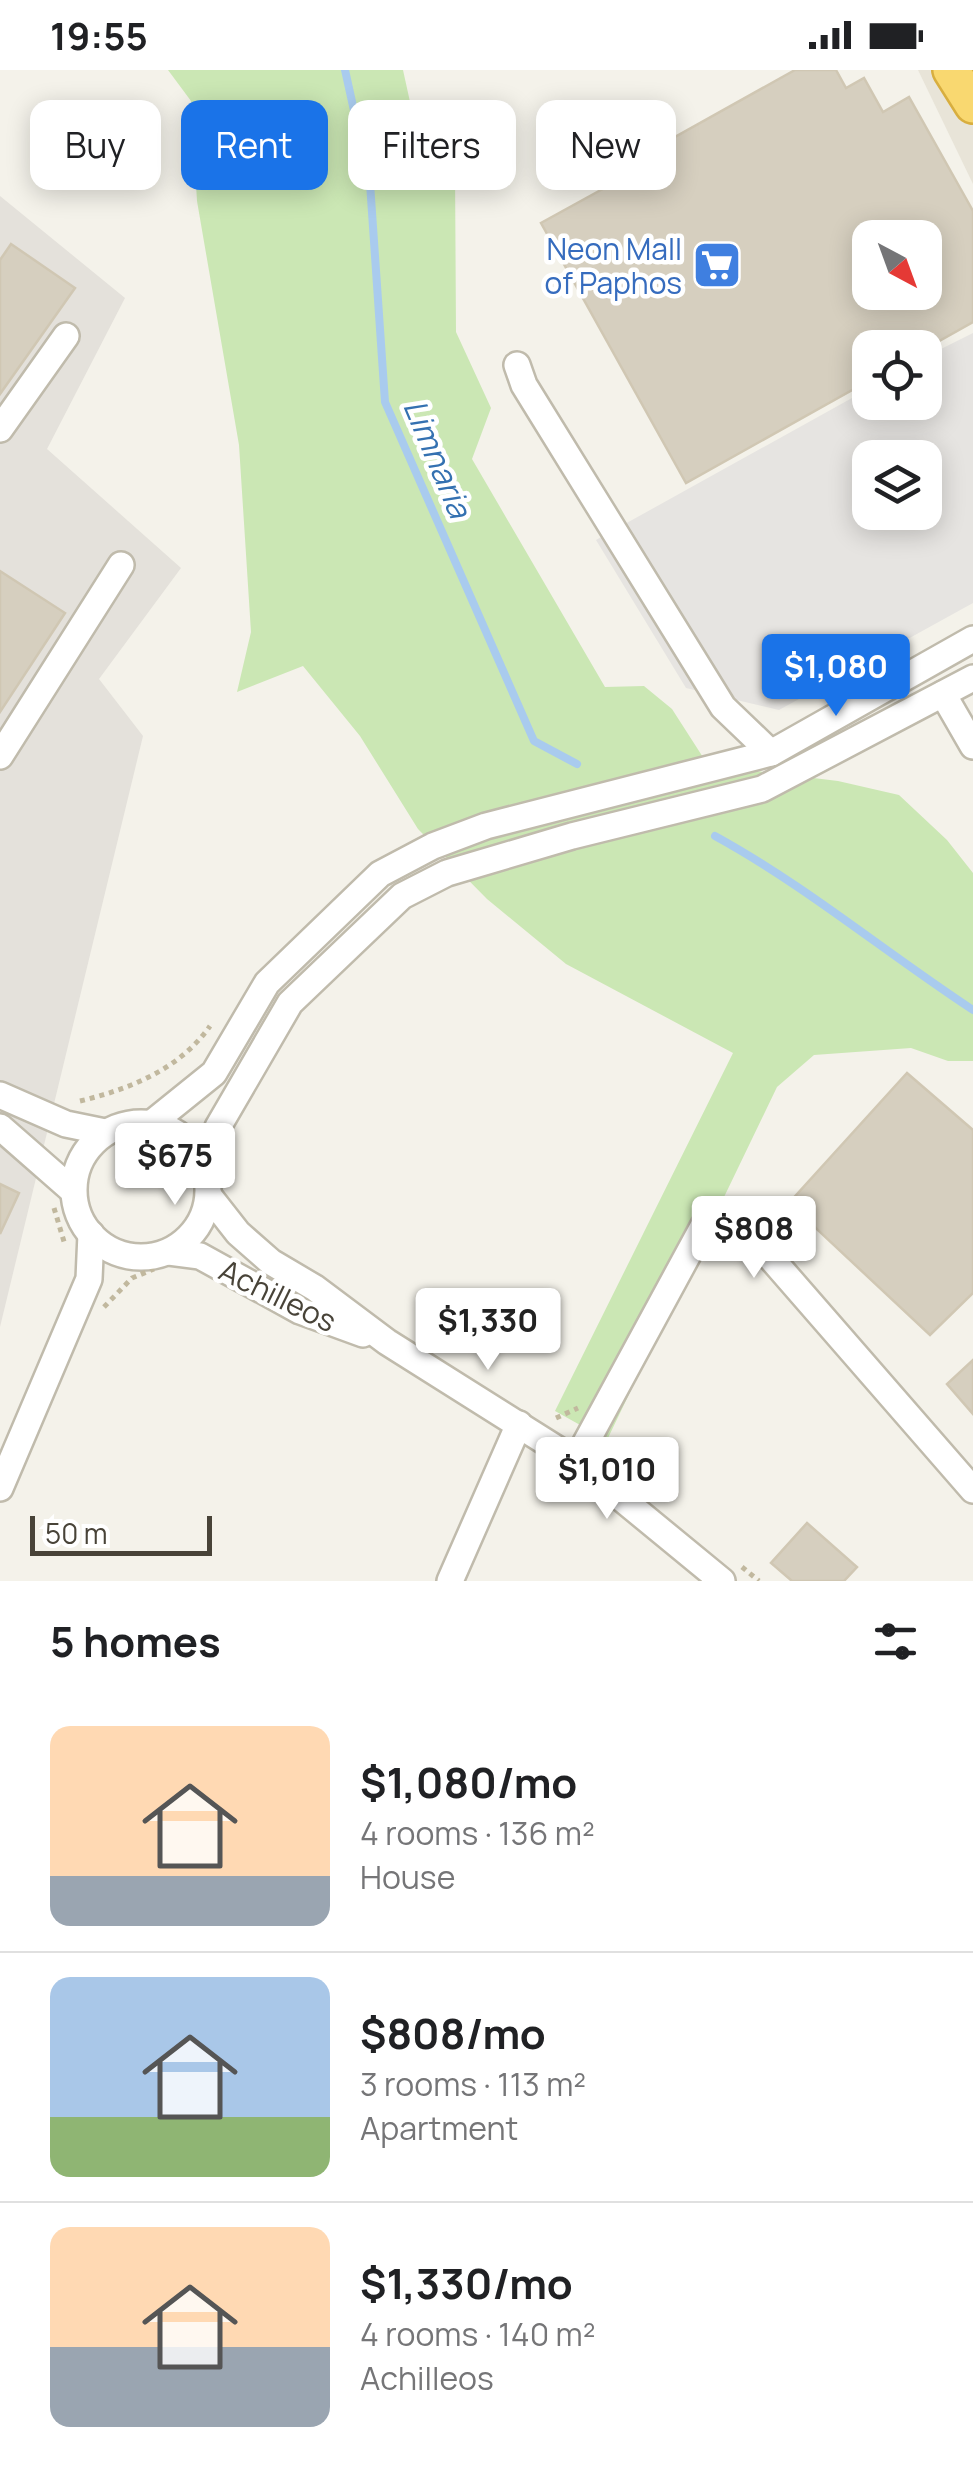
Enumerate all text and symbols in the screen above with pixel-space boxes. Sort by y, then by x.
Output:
text: 19:55 [50,9,148,61]
chip: Buy [30,100,161,190]
chip: Rent [181,100,328,190]
chip: Filters [348,100,516,190]
chip: New [536,100,676,190]
north arrow [852,220,942,310]
map controls [852,220,942,530]
place label: Neon Mall of Paphos [545,228,682,303]
supermarket icon: Neon Mall of Paphos [691,239,743,291]
button: locate [852,330,942,420]
water label: Limnaria [393,392,483,526]
button: layers [852,440,942,530]
pin: $1,080 [755,634,917,719]
text: $1,080 [784,644,888,688]
pin: $675 [116,1123,234,1208]
text: $675 [137,1133,213,1177]
pin: $808 [695,1196,813,1281]
text: $808 [714,1206,794,1250]
street label: Achilleos [213,1249,343,1341]
pin: $1,330 [407,1288,569,1373]
text: $1,330 [438,1298,538,1342]
pin: $1,010 [526,1437,688,1522]
text: $1,010 [558,1447,656,1491]
scale bar [30,1511,212,1556]
text: 50 m [45,1514,108,1552]
text: 5 homes [50,1612,221,1670]
icon: filters [868,1614,923,1669]
text: $1,080/mo [360,1753,577,1811]
icon: home [130,1766,250,1886]
text: 4 rooms · 136 m² [360,1811,595,1855]
text: House [360,1855,455,1899]
text: $808/mo [360,2004,546,2062]
icon: home [130,2017,250,2137]
text: 3 rooms · 113 m² [360,2062,586,2106]
text: Apartment [360,2106,518,2150]
text: $1,330/mo [360,2254,573,2312]
icon: home [130,2267,250,2387]
text: 4 rooms · 140 m² [360,2312,596,2356]
text: Achilleos [360,2356,494,2400]

